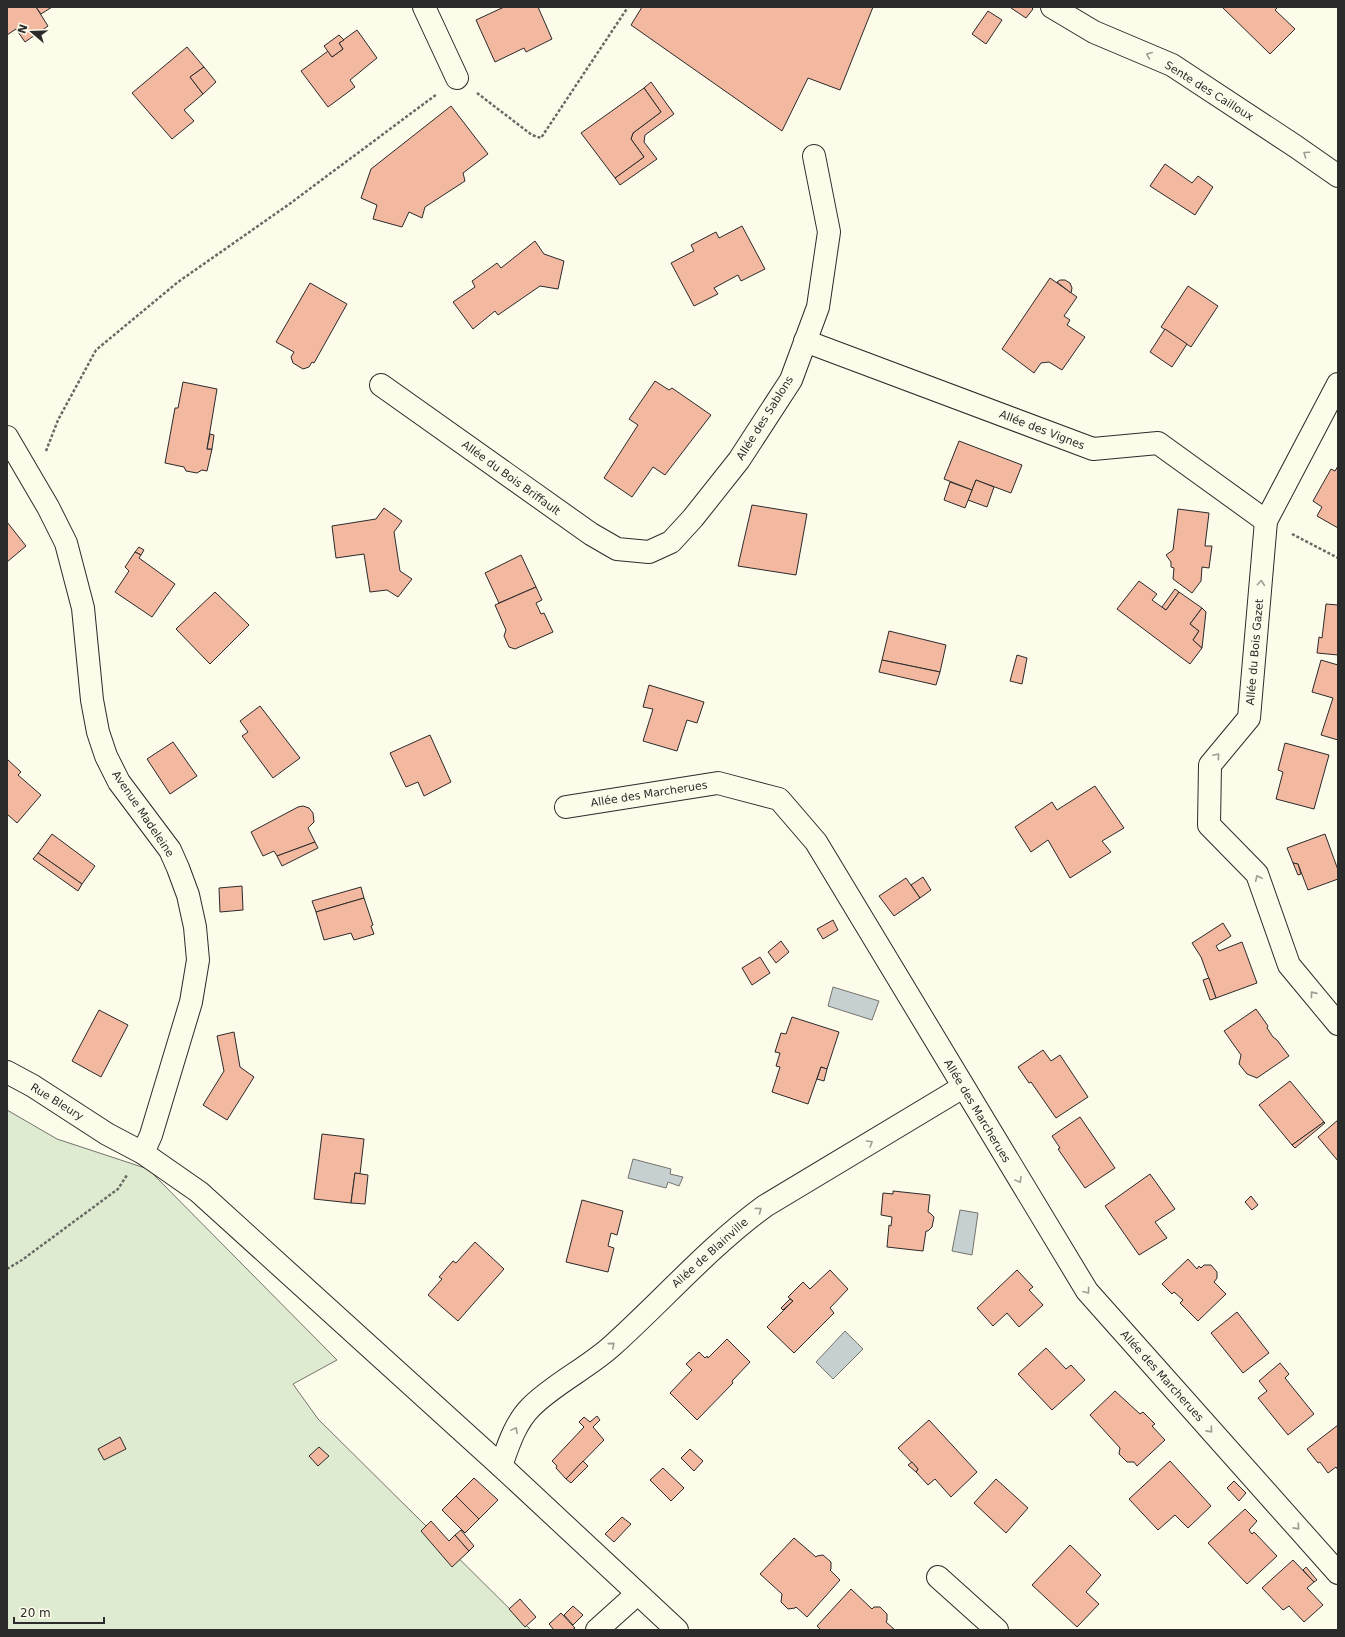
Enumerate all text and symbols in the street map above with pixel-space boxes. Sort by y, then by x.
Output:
north arrow [12,12,52,52]
text: N [15,22,31,35]
one-way arrow [1146,52,1153,60]
street label: Sente des Cailloux [1162,58,1256,124]
one-way arrow [1303,151,1310,159]
street label: Allée des Sablons [734,373,796,463]
street label: Allée des Vignes [997,408,1087,452]
street label: Allée du Bois Briffault [459,438,563,518]
one-way arrow [1256,580,1265,586]
street label: Allée du Bois Gazet [1244,598,1266,706]
one-way arrow [1212,754,1219,761]
street label: Avenue Madeleine [109,769,177,860]
street label: Allée des Marcherues [590,778,709,810]
one-way arrow [1255,875,1263,882]
one-way arrow [1311,991,1318,998]
street label: Allée des Marcherues [941,1057,1013,1165]
street label: Rue Bleury [28,1081,86,1124]
one-way arrow [866,1140,873,1147]
one-way arrow [1014,1176,1022,1183]
one-way arrow [755,1207,762,1215]
street label: Allée de Blainville [669,1215,751,1291]
one-way arrow [1082,1286,1089,1293]
street label: Allée des Marcherues [1118,1328,1206,1424]
one-way arrow [607,1343,615,1350]
one-way arrow [1206,1425,1213,1433]
one-way arrow [511,1427,518,1434]
one-way arrow [1292,1522,1300,1530]
scale bar [14,1599,104,1625]
text: 20 m [20,1606,51,1620]

